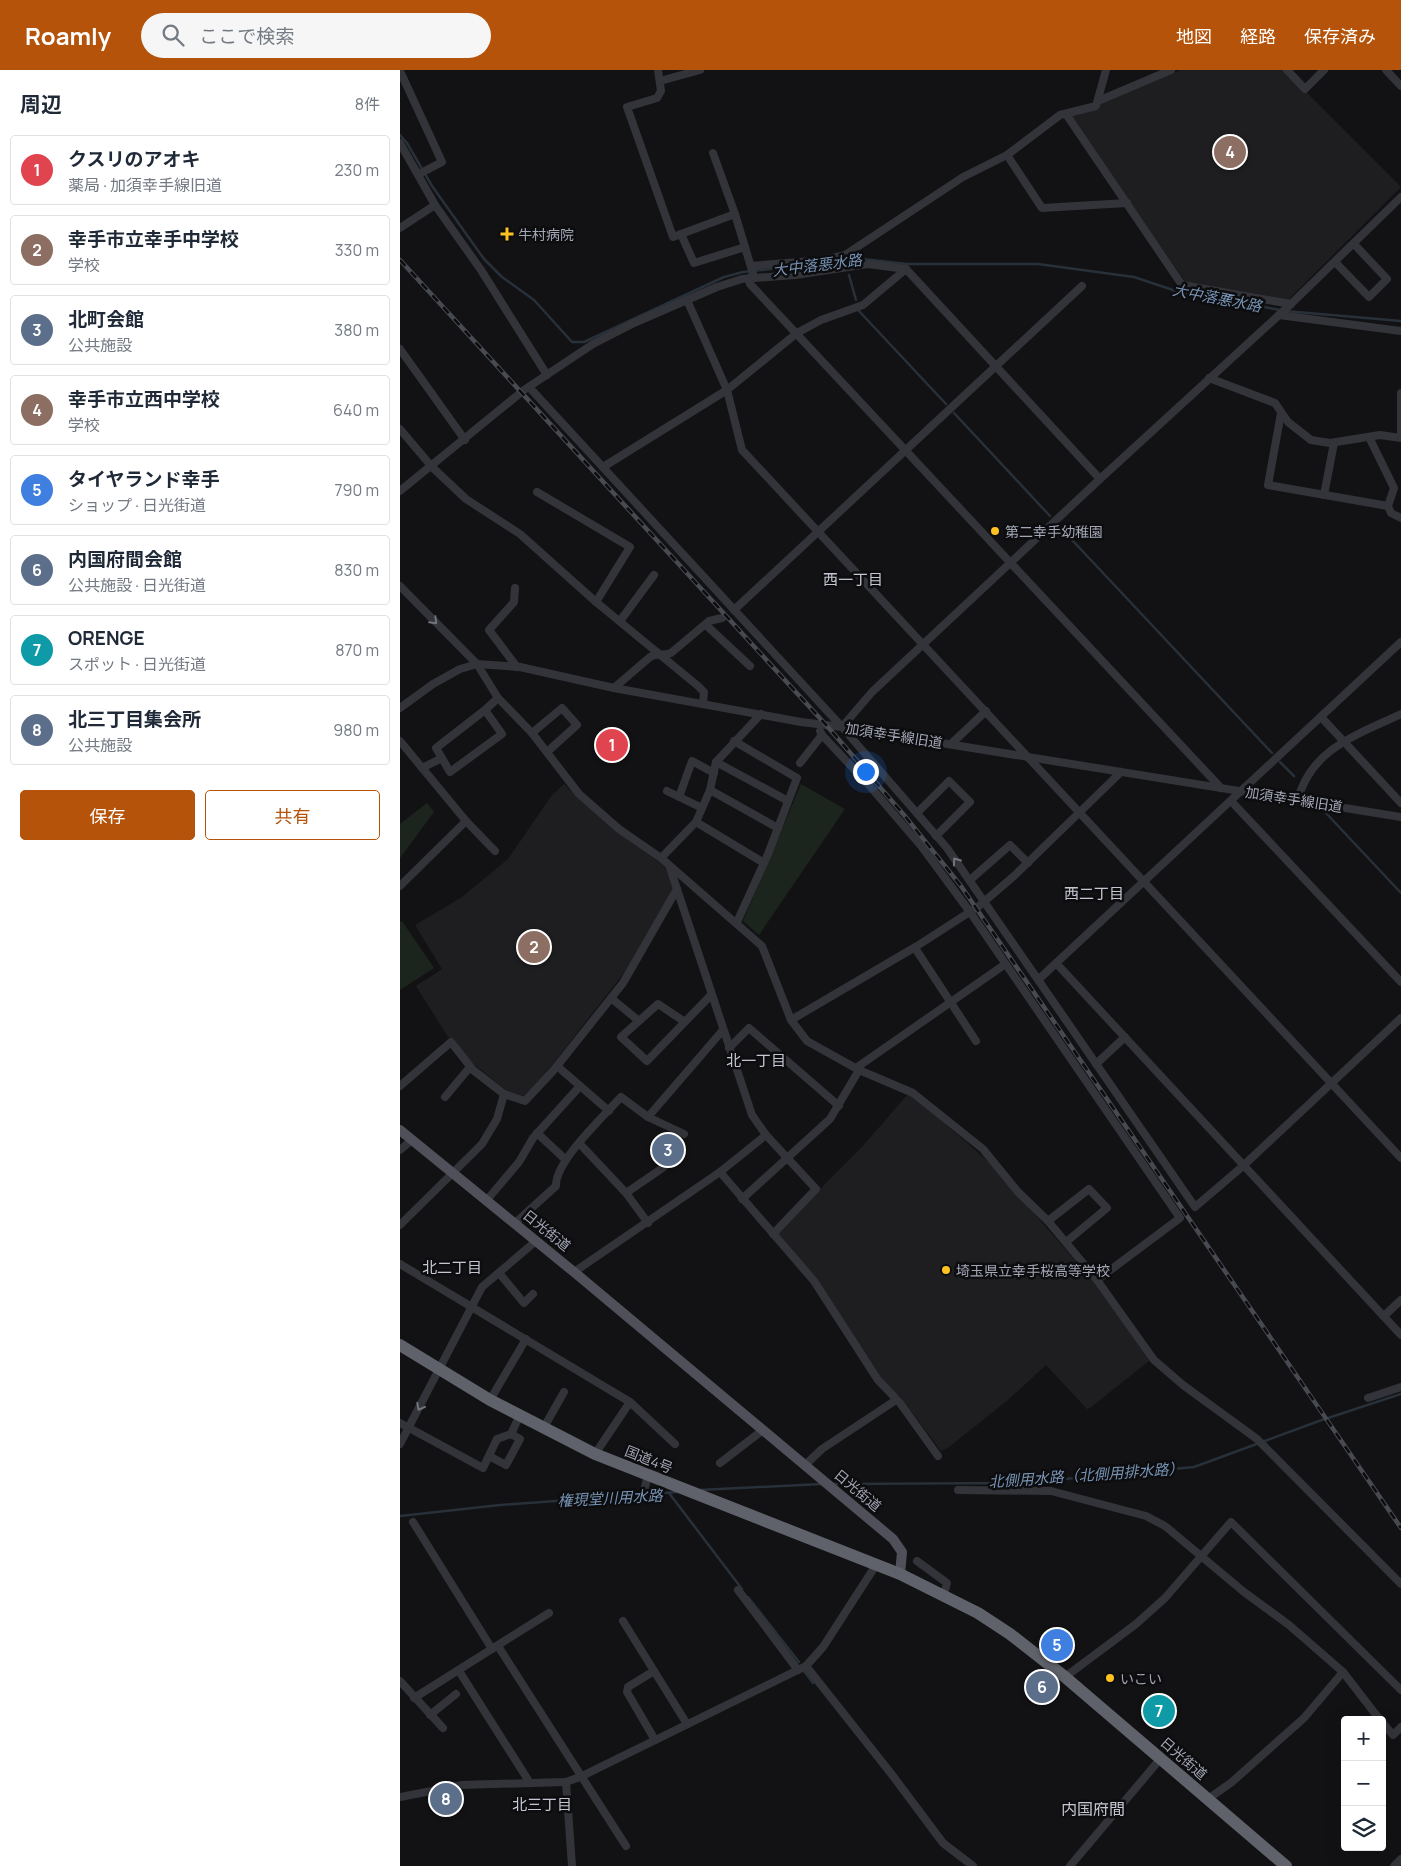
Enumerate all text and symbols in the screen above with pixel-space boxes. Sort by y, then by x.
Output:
search box [141,13,491,58]
text: Roamly [25,19,111,52]
icon: search [159,21,187,49]
text: ここで検索 [199,23,294,49]
text: 地図 [1176,24,1212,48]
text: 経路 [1240,24,1276,48]
text: 保存済み [1304,24,1376,48]
text: 周辺 [20,90,62,118]
text: 8件 [355,93,380,115]
pin: 4 [1214,133,1246,171]
text: クスリのアオキ [68,146,200,172]
text: 1 [33,159,41,181]
text: 230 m [335,159,379,181]
text: 薬局 · 加須幸手線旧道 [68,174,222,196]
place label: 牛村病院 [518,225,574,244]
text: 幸手市立幸手中学校 [68,226,239,252]
marker: 牛村病院 [500,227,514,241]
text: 2 [32,239,42,261]
text: 330 m [335,239,379,261]
water label: 大中落悪水路 [771,249,865,281]
text: 学校 [68,254,100,276]
water label: 大中落悪水路 [1171,279,1265,317]
text: 北町会館 [68,306,144,332]
text: 3 [32,319,42,341]
text: 380 m [334,319,379,341]
text: 公共施設 [68,334,132,356]
text: 幸手市立西中学校 [68,386,220,412]
text: 4 [32,399,42,421]
text: 640 m [333,399,379,421]
text: 学校 [68,414,100,436]
text: タイヤランド幸手 [68,466,219,492]
text: 5 [32,479,42,501]
text: 790 m [335,479,379,501]
text: ショップ · 日光街道 [68,494,206,516]
place label: 第二幸手幼稚園 [1005,522,1103,541]
marker: 第二幸手幼稚園 [989,525,1001,537]
text: 内国府間会館 [68,546,182,572]
text: 6 [32,559,42,581]
text: 830 m [334,559,379,581]
district label: 西一丁目 [823,569,883,590]
text: 公共施設 · 日光街道 [68,574,206,596]
one-way arrow [428,615,437,624]
text: ORENGE [68,625,145,651]
text: 7 [33,639,41,661]
text: 870 m [335,639,379,661]
text: スポット · 日光街道 [68,653,206,675]
text: 北三丁目集会所 [68,706,201,732]
street label: 加須幸手線旧道 [844,718,944,752]
text: 8 [32,719,42,741]
text: 980 m [333,719,379,741]
pin: 1 [596,726,628,764]
text: 公共施設 [68,734,132,756]
your location [853,759,879,785]
street label: 加須幸手線旧道 [1244,782,1344,816]
button: 保存 [20,790,195,840]
button: 共有 [205,790,380,840]
one-way arrow [953,858,963,867]
district label: 西二丁目 [1064,883,1124,904]
pin: 2 [518,928,550,966]
district label: 北一丁目 [726,1050,786,1071]
pin: 3 [652,1131,684,1169]
street label: 日光街道 [519,1205,575,1255]
district label: 北二丁目 [422,1257,482,1278]
place label: 埼玉県立幸手桜高等学校 [956,1261,1110,1280]
marker: 埼玉県立幸手桜高等学校 [940,1264,952,1276]
one-way arrow [416,1402,426,1411]
street label: 国道4号 [622,1441,676,1477]
water label: 北側用水路（北側用排水路） [988,1458,1184,1492]
street label: 日光街道 [830,1465,886,1515]
water label: 権現堂川用水路 [557,1485,665,1511]
pin: 5 [1041,1626,1073,1664]
pin: 6 [1026,1668,1058,1706]
place label: いこい [1120,1669,1162,1688]
marker: いこい [1104,1672,1116,1684]
pin: 7 [1143,1692,1175,1730]
map controls [1341,1716,1386,1851]
button: + [1341,1716,1386,1761]
street label: 日光街道 [1157,1732,1211,1784]
button: − [1341,1761,1386,1806]
pin: 8 [430,1780,462,1818]
district label: 北三丁目 [512,1794,572,1815]
district label: 内国府間 [1061,1798,1125,1820]
button: layers [1341,1806,1386,1851]

